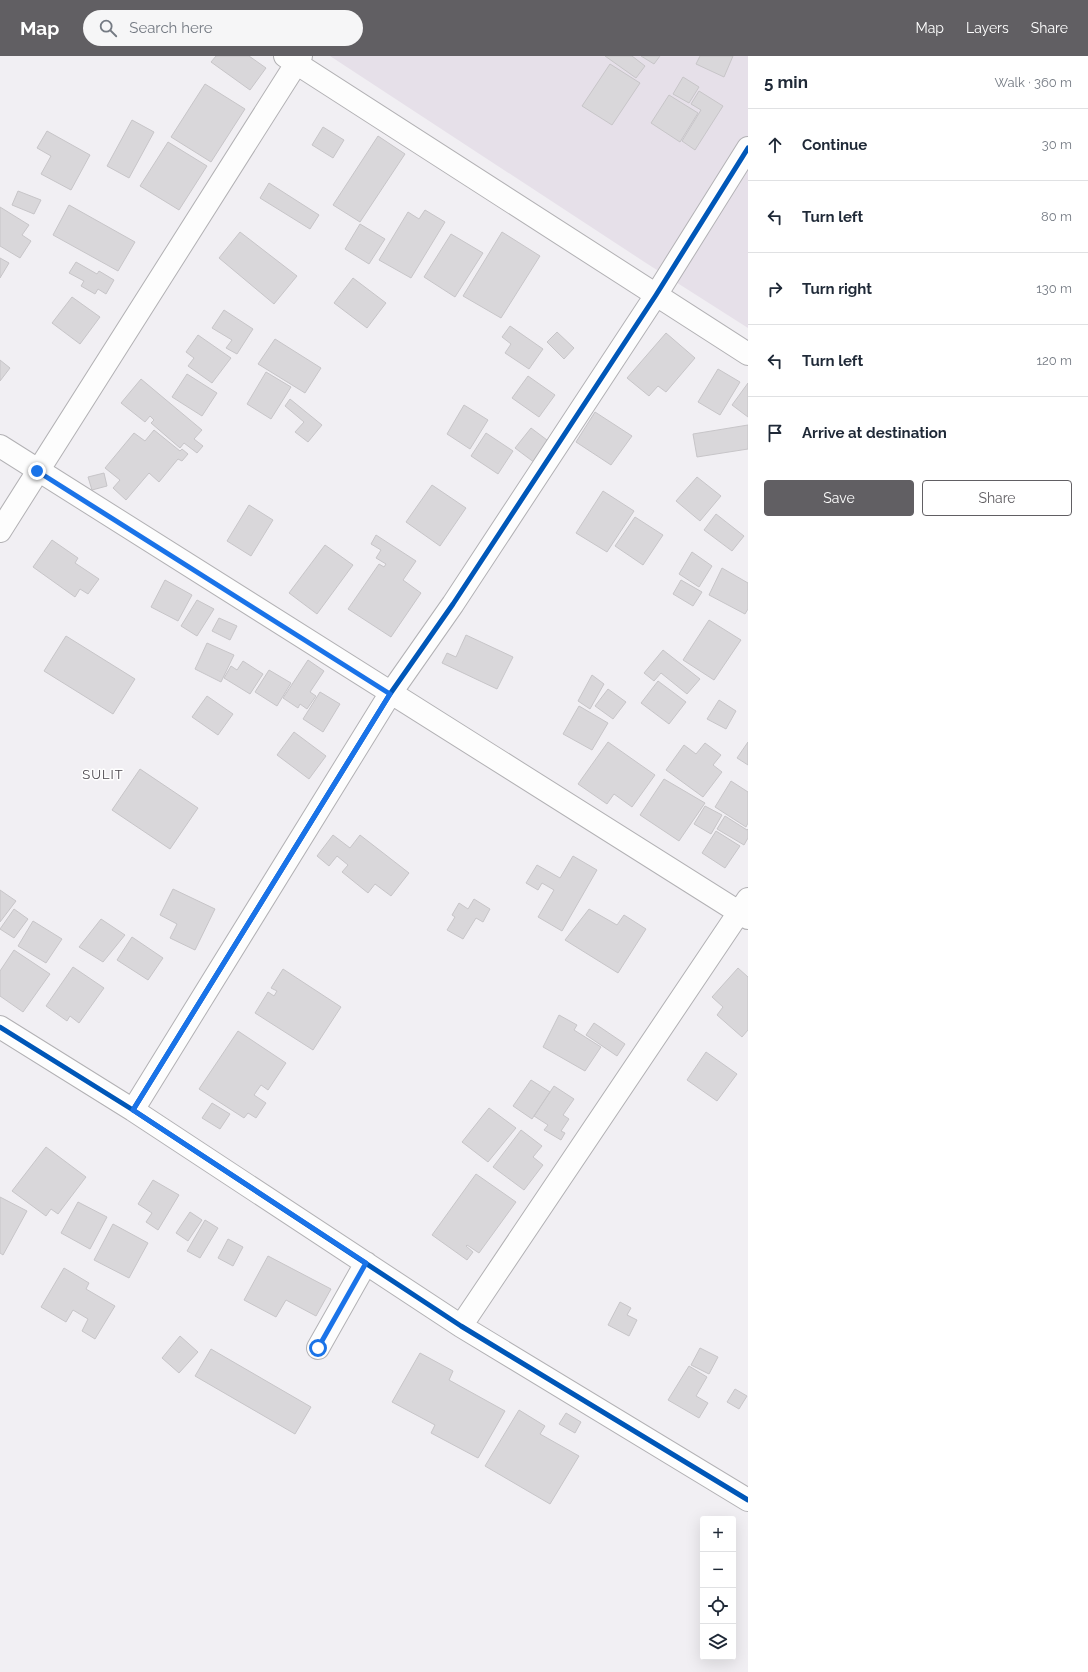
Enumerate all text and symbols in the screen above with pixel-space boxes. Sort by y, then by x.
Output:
search box [83,10,363,46]
text: Map [20,17,59,39]
icon: search [97,17,119,39]
text: Search here [129,19,213,37]
text: Map [916,20,944,36]
text: Layers [966,20,1009,36]
text: Share [1031,20,1068,36]
text: 5 min [764,72,808,92]
text: Walk · 360 m [994,75,1072,90]
icon: ahead [764,134,786,156]
text: Continue [802,136,867,154]
text: 30 m [1042,137,1072,152]
icon: left [764,206,786,228]
text: Turn left [802,208,863,226]
text: 80 m [1041,209,1072,224]
icon: right [764,278,786,300]
text: Turn right [802,280,872,298]
text: 130 m [1036,281,1072,296]
icon: left [764,350,786,372]
text: Turn left [802,352,863,370]
text: 120 m [1036,353,1072,368]
icon: arrive [764,422,786,444]
text: Arrive at destination [802,424,947,442]
route end [28,462,46,480]
button: Save [764,480,914,516]
button: Share [922,480,1072,516]
district label: SULIT [82,767,124,782]
route start [309,1339,327,1357]
map controls [700,1516,736,1660]
button: + [700,1516,736,1552]
button: − [700,1552,736,1588]
button: locate [700,1588,736,1624]
button: layers [700,1624,736,1660]

